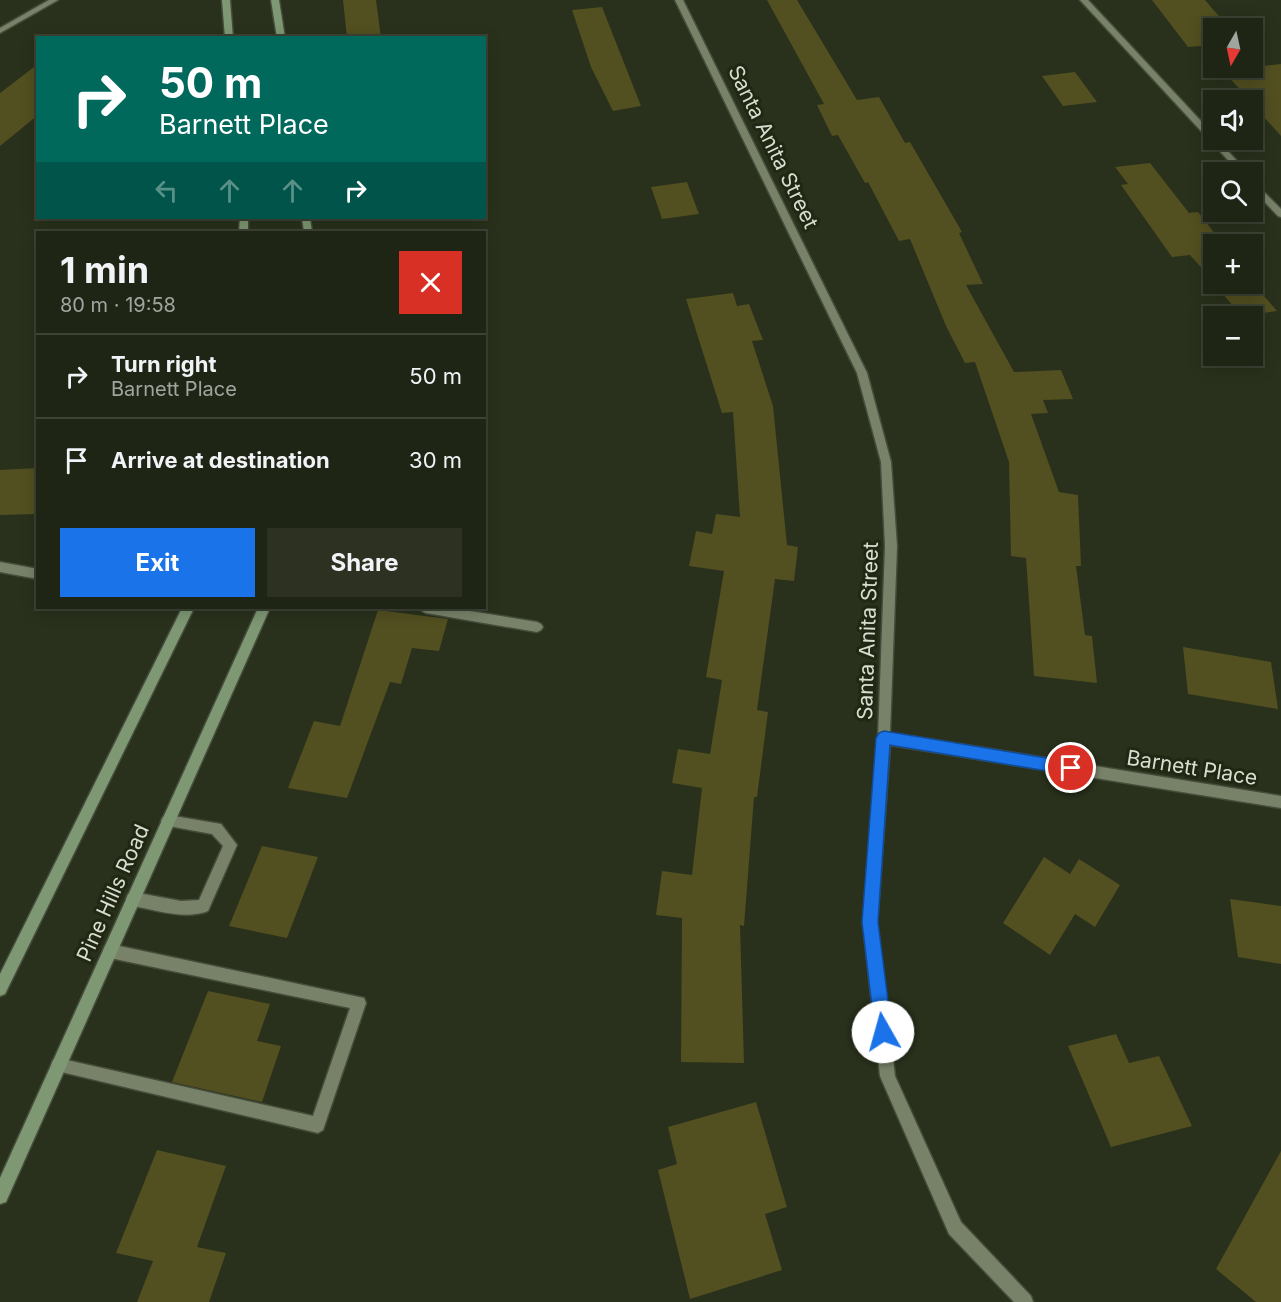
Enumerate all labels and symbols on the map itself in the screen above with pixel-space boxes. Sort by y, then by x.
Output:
north arrow [1203,18,1263,78]
street label: Santa Anita Street [723,61,824,232]
street label: Santa Anita Street [852,541,883,720]
pin [1045,742,1096,793]
street label: Barnett Place [1125,745,1259,790]
street label: Pine Hills Road [71,820,154,965]
position arrow [851,1000,915,1064]

